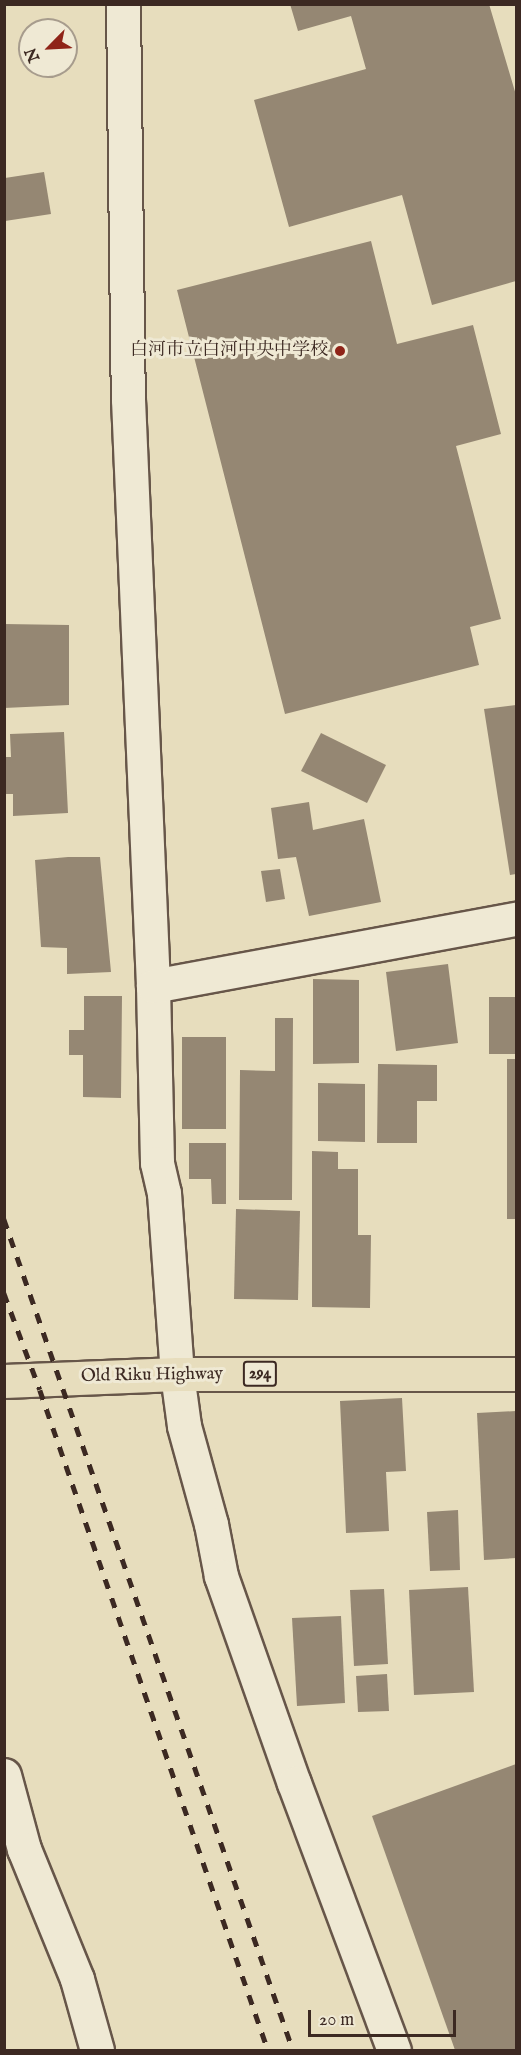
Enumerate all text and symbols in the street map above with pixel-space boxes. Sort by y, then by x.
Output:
north arrow [18,18,78,78]
text: N [21,44,45,65]
place label: 白河市立白河中央中学校 [130,340,328,362]
marker: 白河市立白河中央中学校 [333,344,347,358]
road number: 294 [242,1361,278,1387]
street label: Old Riku Highway [81,1364,223,1388]
scale bar [311,1998,460,2036]
text: 20 m [319,2009,354,2032]

